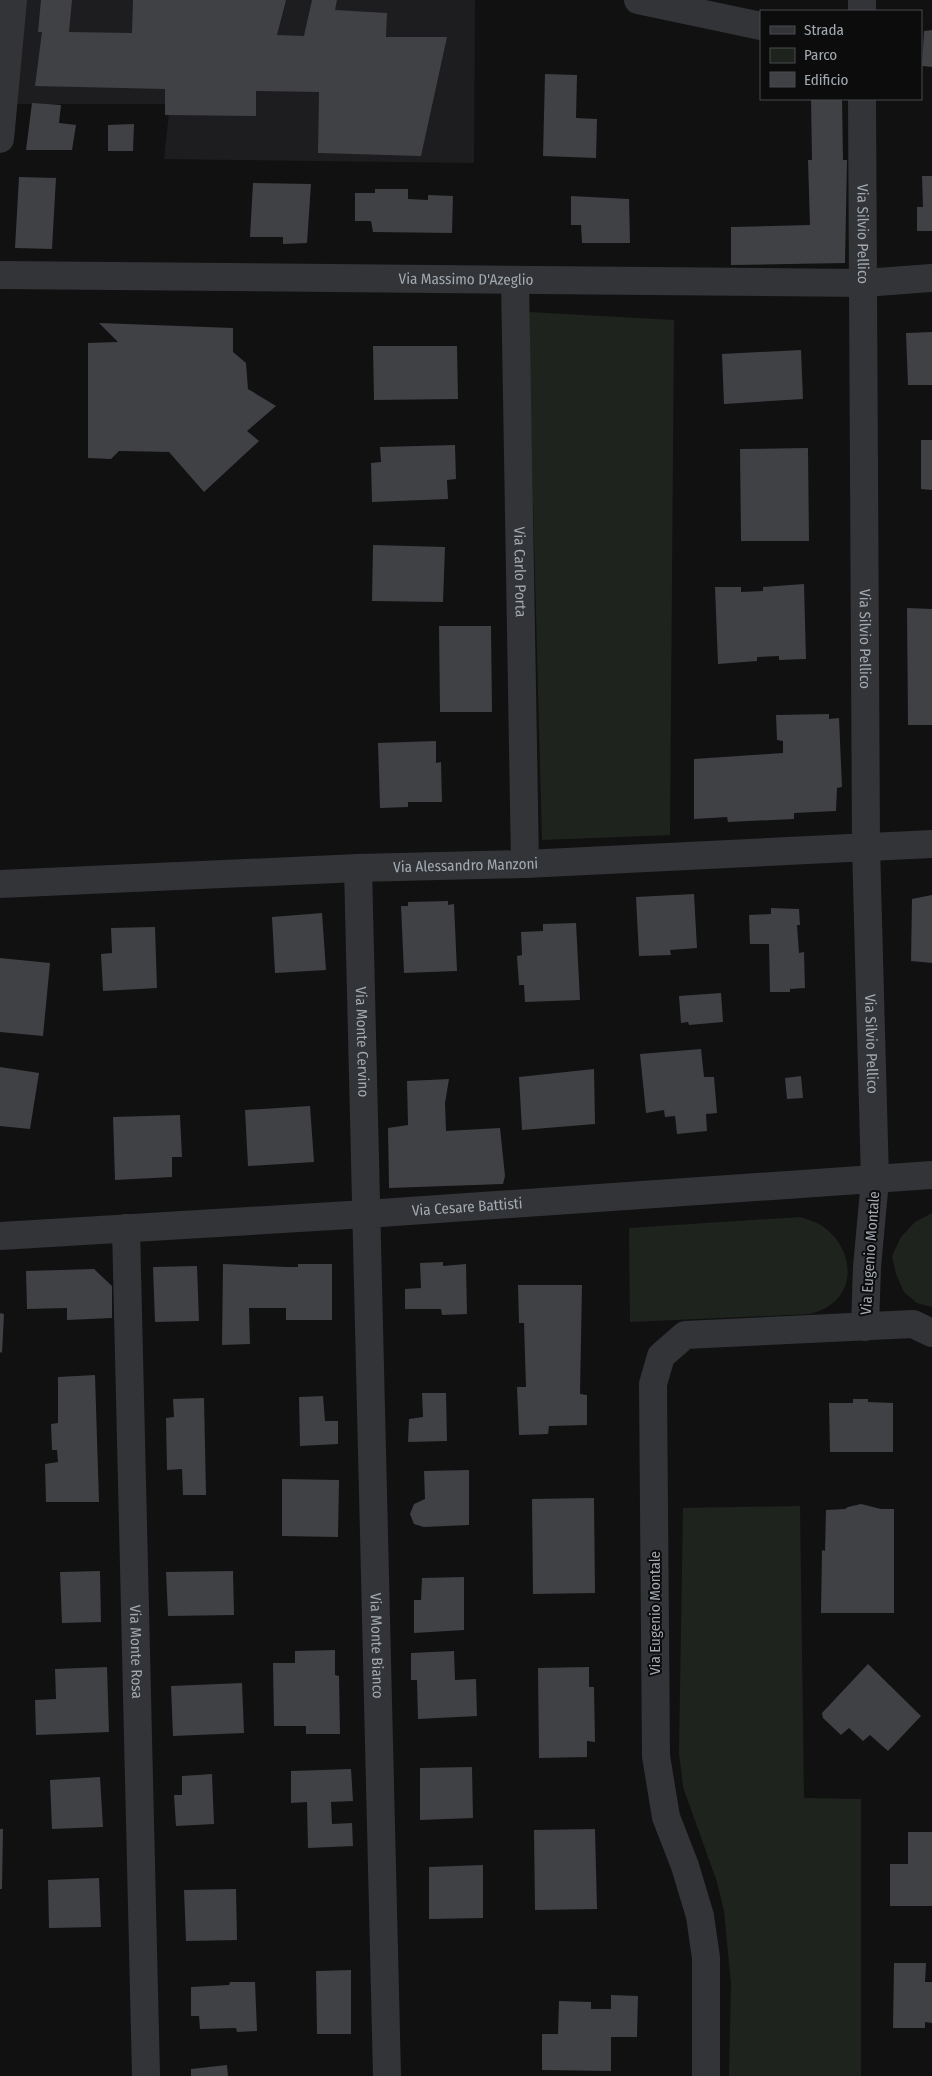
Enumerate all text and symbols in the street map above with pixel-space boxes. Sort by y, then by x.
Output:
legend [760,10,922,100]
text: Strada [804,21,844,39]
text: Parco [804,46,837,64]
text: Edificio [804,71,849,89]
street label: Via Silvio Pellico [853,184,872,284]
street label: Via Massimo D'Azeglio [398,270,534,289]
street label: Via Carlo Porta [510,527,530,617]
street label: Via Silvio Pellico [856,589,874,689]
street label: Via Alessandro Manzoni [393,854,539,876]
street label: Via Monte Cervino [352,986,373,1098]
street label: Via Silvio Pellico [861,994,882,1094]
street label: Via Eugenio Montale [857,1191,883,1315]
street label: Via Cesare Battisti [411,1194,523,1220]
street label: Via Eugenio Montale [646,1551,664,1675]
street label: Via Monte Bianco [366,1593,387,1699]
street label: Via Monte Rosa [126,1605,146,1699]

